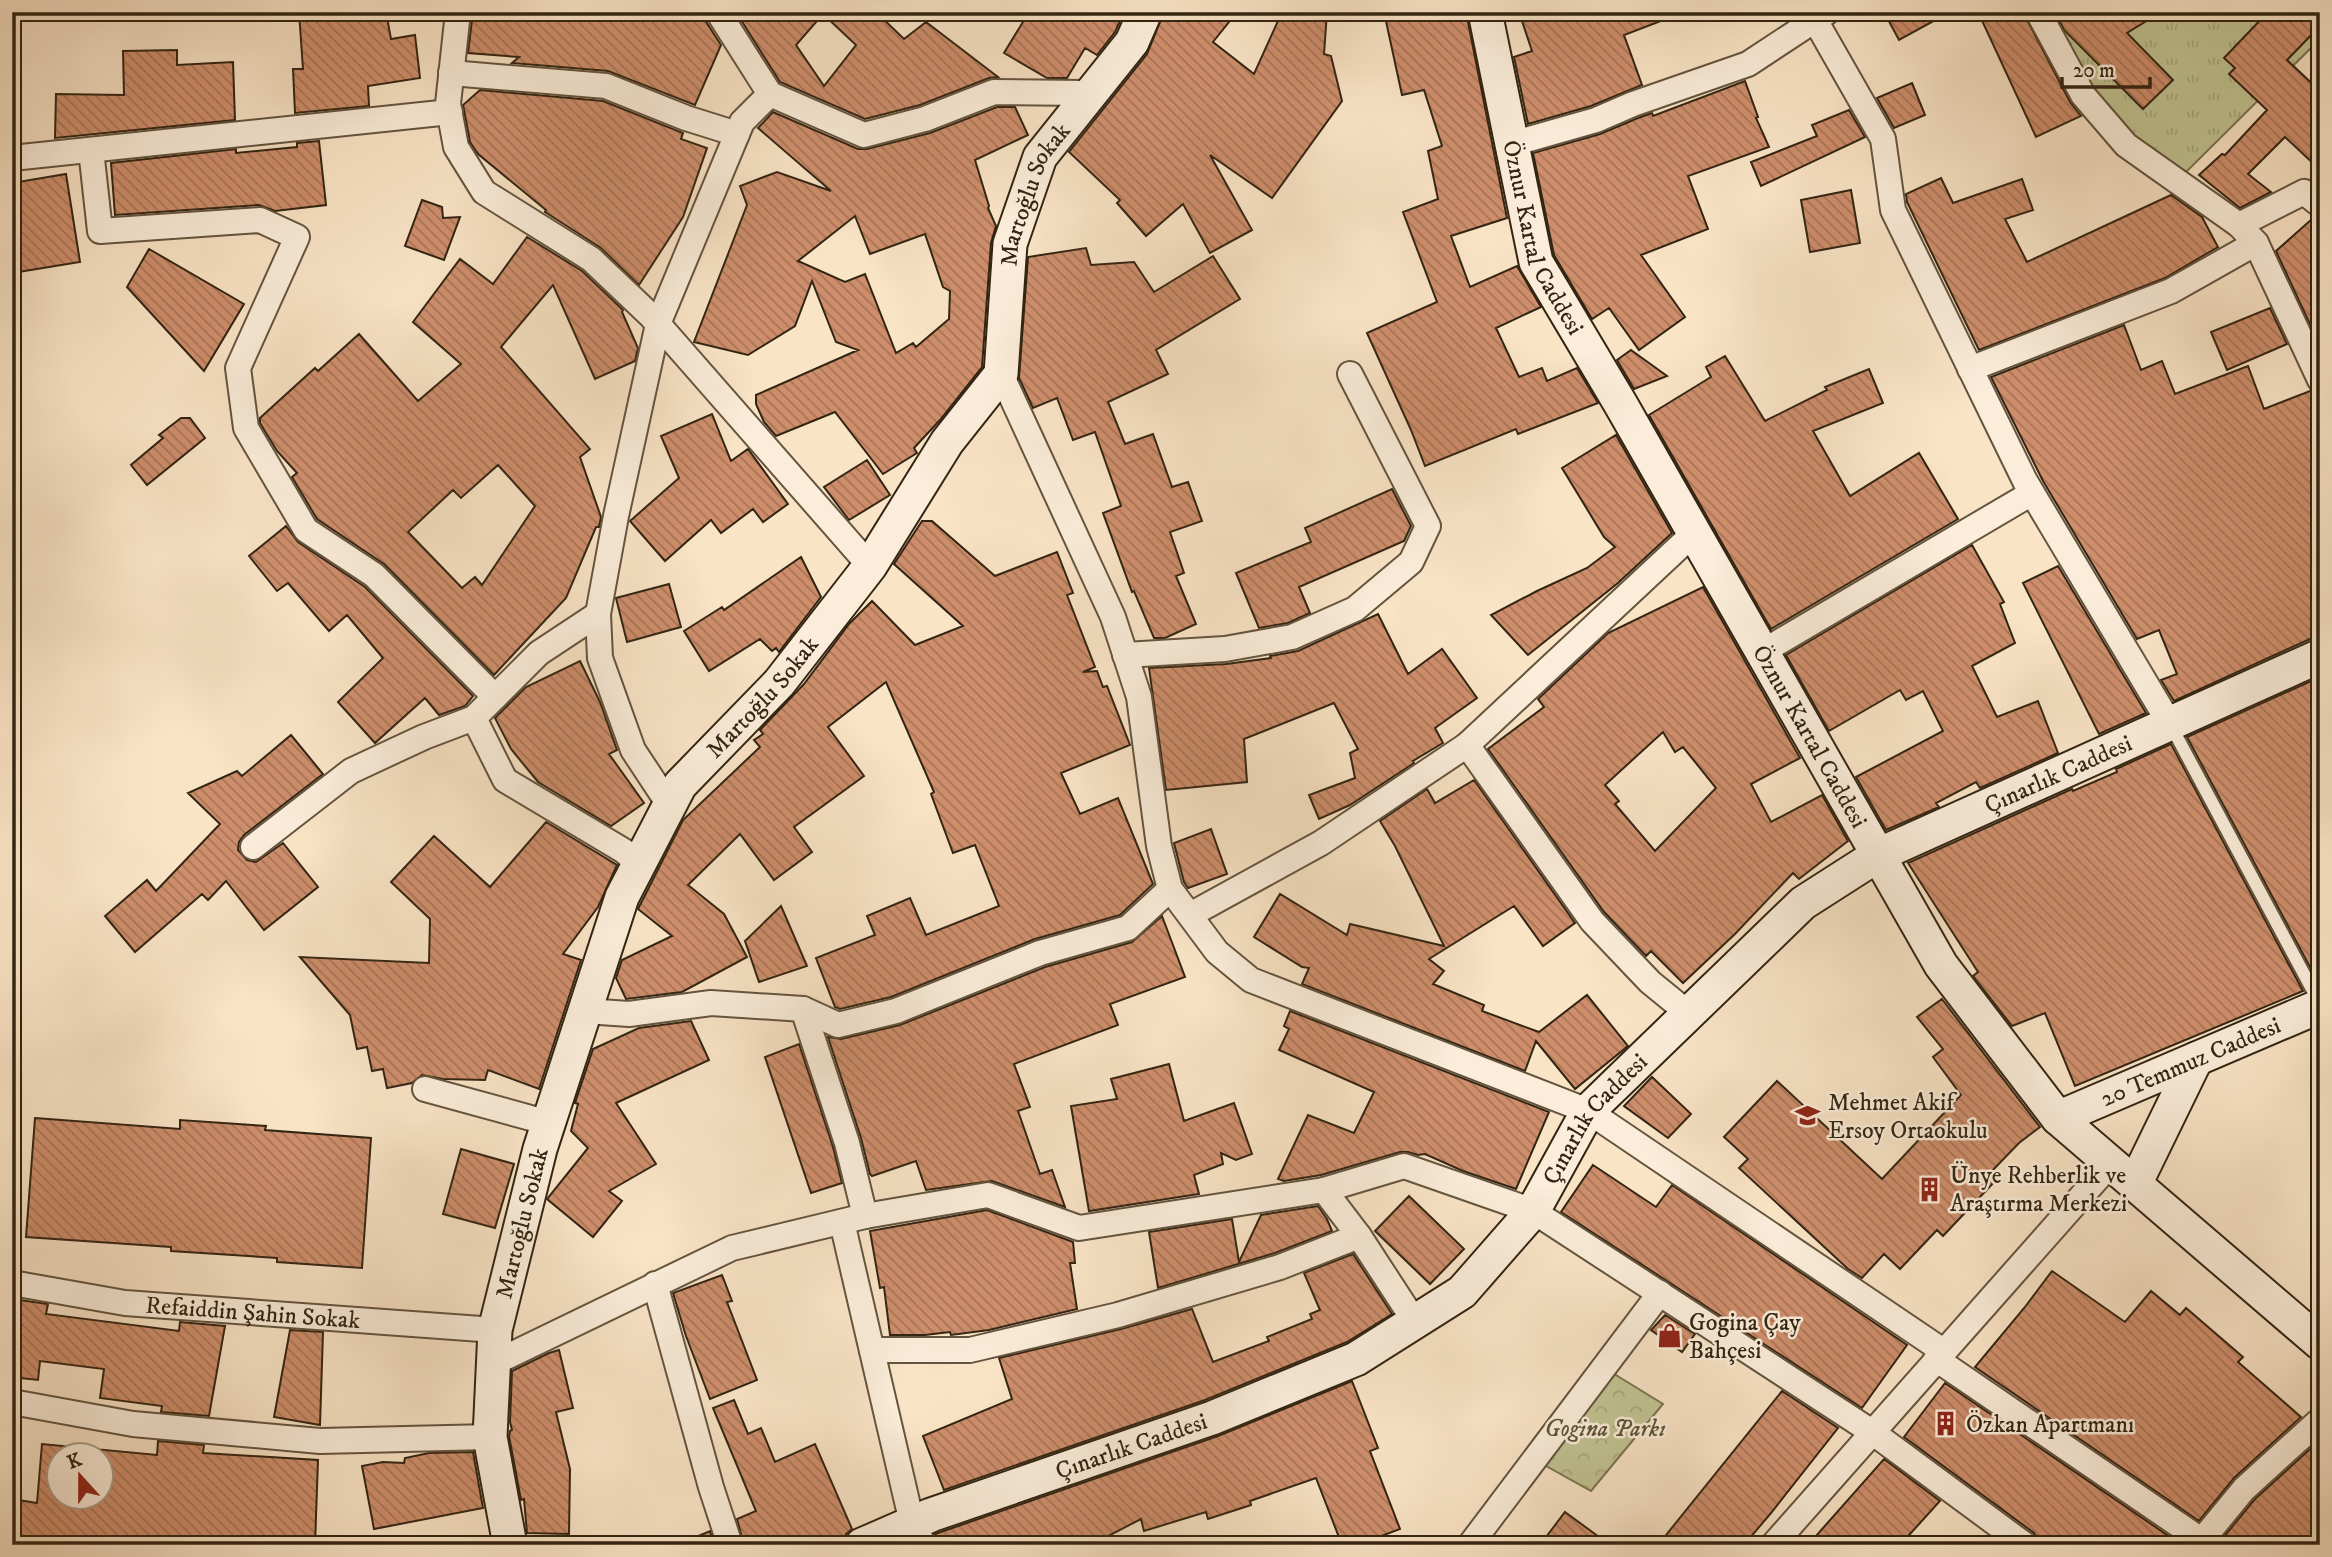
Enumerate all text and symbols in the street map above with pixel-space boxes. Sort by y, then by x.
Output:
scale bar [2062,46,2150,90]
text: 20 m [2073,58,2115,84]
street label: Martoğlu Sokak [995,117,1078,267]
street label: Öznur Kartal Caddesi [1495,138,1590,341]
street label: Martoğlu Sokak [700,631,826,765]
street label: Öznur Kartal Caddesi [1745,640,1874,834]
street label: Çınarlık Caddesi [1980,729,2137,821]
street label: 20 Temmuz Caddesi [2096,1011,2285,1114]
street label: Çınarlık Caddesi [1536,1047,1654,1190]
place label: Mehmet Akif Ersoy Ortaokulu [1828,1088,1988,1146]
school or university icon: Mehmet Akif Ersoy Ortaokulu [1794,1102,1822,1130]
street label: Martoğlu Sokak [489,1145,556,1302]
place label: Ünye Rehberlik ve Araştırma Merkezi [1950,1161,2127,1219]
building icon: Ünye Rehberlik ve Araştırma Merkezi [1916,1175,1944,1203]
street label: Refaiddin Şahin Sokak [144,1291,361,1336]
place label: Gogina Çay Bahçesi [1689,1308,1801,1366]
shop icon: Gogina Çay Bahçesi [1655,1322,1683,1350]
street label: Çınarlık Caddesi [1052,1407,1211,1487]
building icon: Özkan Apartmanı [1932,1410,1960,1438]
place label: Özkan Apartmanı [1966,1410,2134,1440]
park label: Gogina Parkı [1545,1414,1665,1444]
north arrow [46,1442,116,1512]
text: K [64,1448,85,1475]

